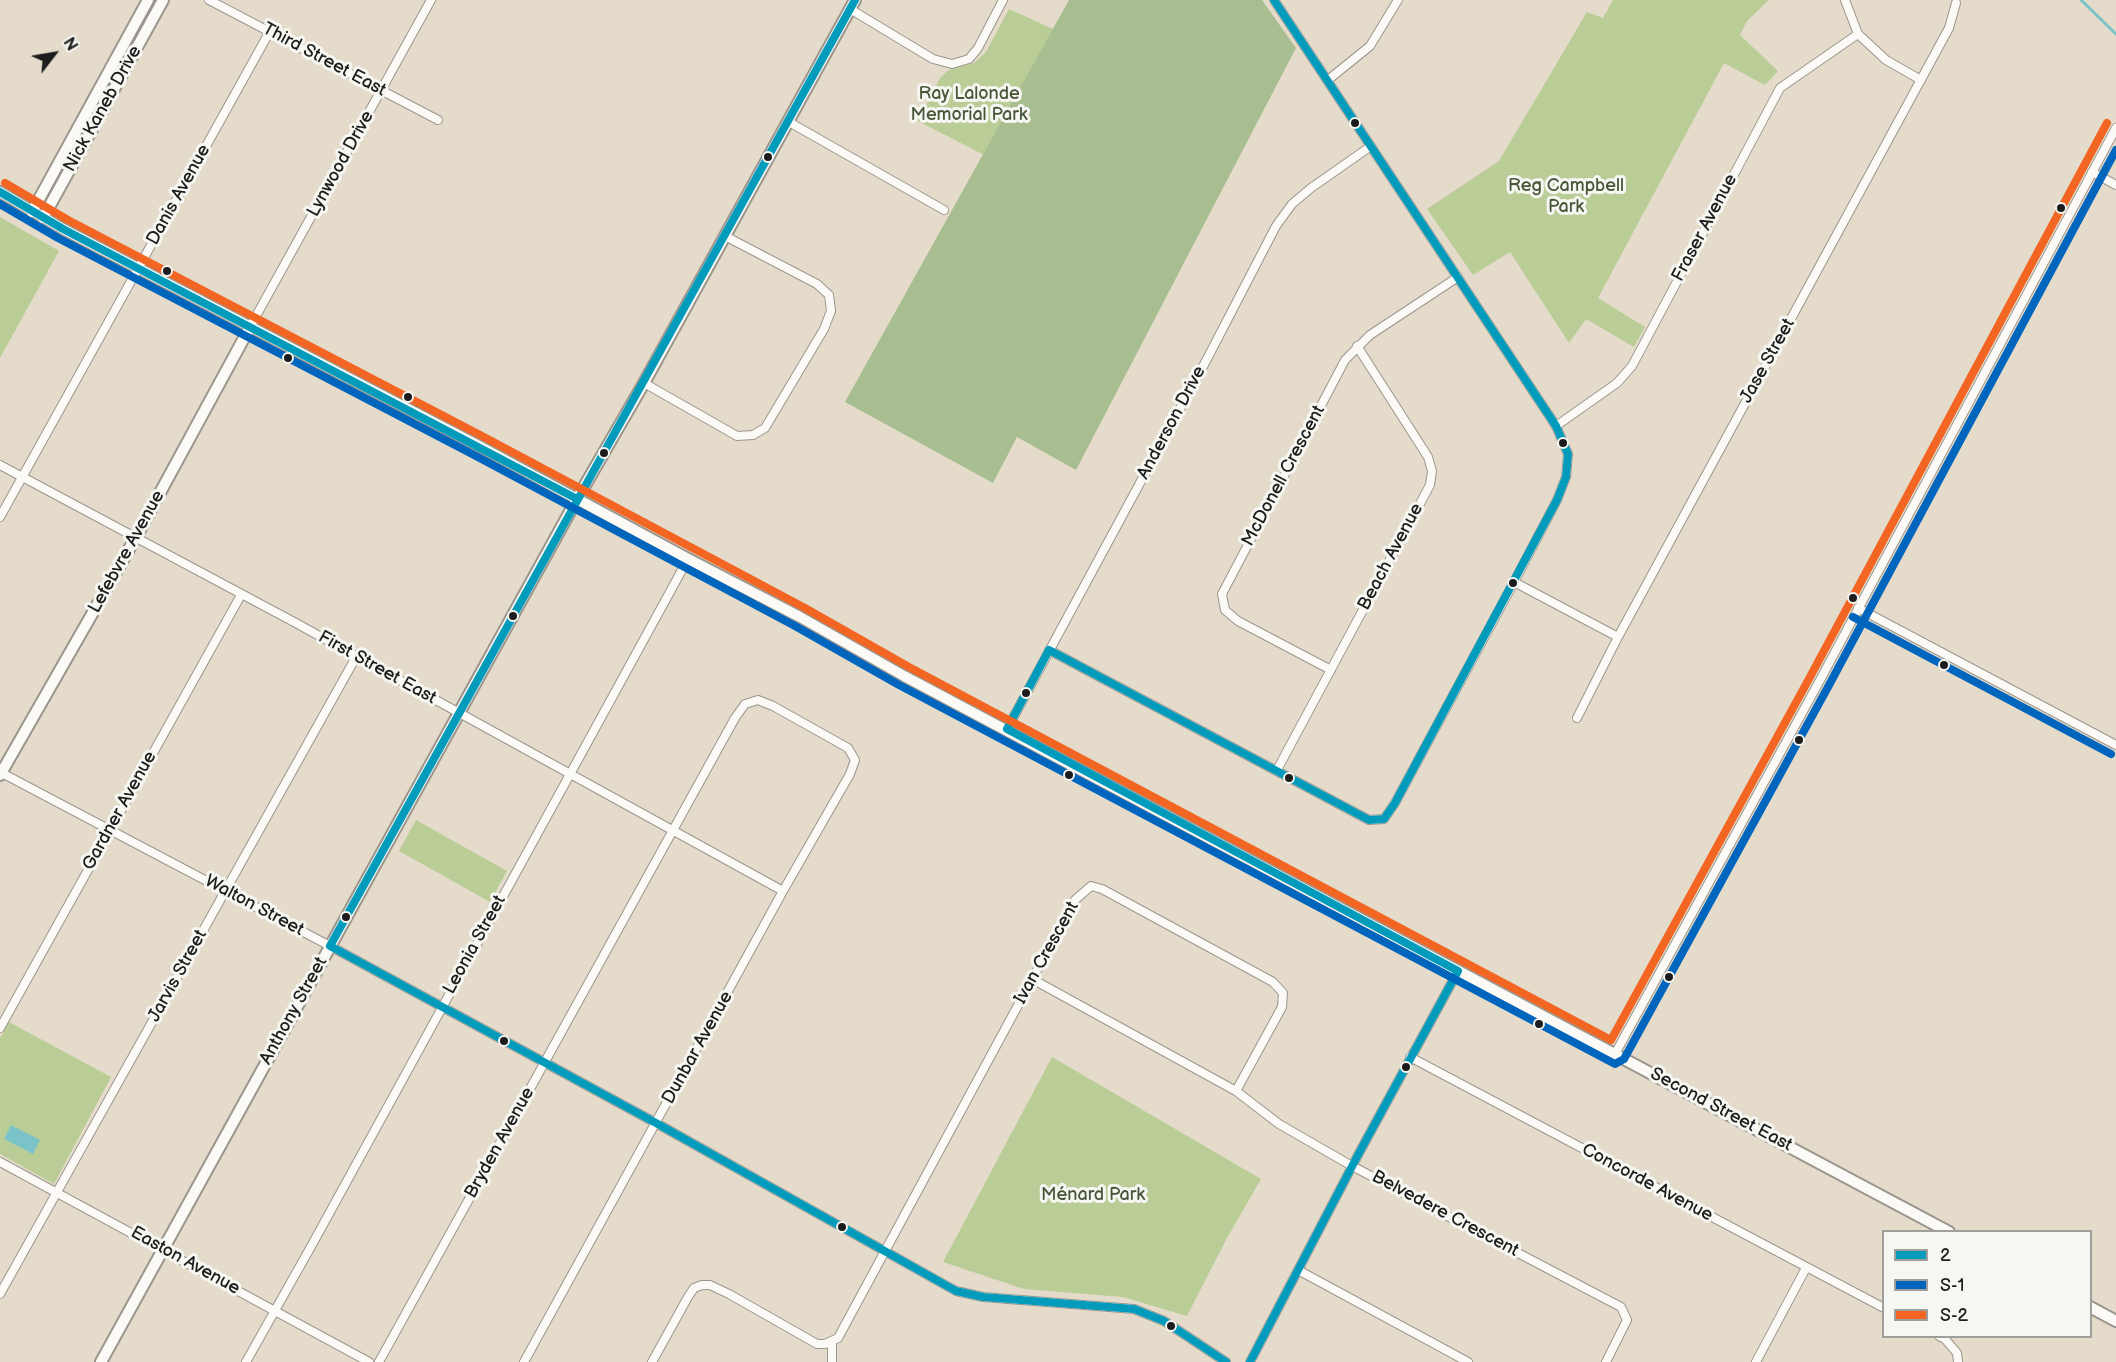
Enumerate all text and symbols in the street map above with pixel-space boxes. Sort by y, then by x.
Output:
street label: Third Street East [259,18,389,102]
north arrow [24,24,84,84]
street label: Nick Kaneb Drive [59,42,147,176]
park label: Ray Lalonde Memorial Park [910,83,1028,125]
street label: Lynwood Drive [303,107,379,221]
unlabelled marker [1349,117,1361,129]
street label: Danis Avenue [143,141,215,249]
unlabelled marker [762,151,774,163]
street label: Fraser Avenue [1668,171,1742,285]
park label: Reg Campbell Park [1508,175,1624,218]
unlabelled marker [2055,202,2067,214]
unlabelled marker [161,265,173,277]
street label: Jase Street [1736,315,1800,407]
unlabelled marker [282,352,294,364]
street label: Anderson Drive [1133,363,1211,483]
unlabelled marker [402,391,414,403]
street label: McDonell Crescent [1238,402,1330,550]
unlabelled marker [1557,437,1569,449]
unlabelled marker [598,447,610,459]
street label: Lefebvre Avenue [84,487,170,617]
street label: Beach Avenue [1354,500,1428,614]
unlabelled marker [1507,577,1519,589]
unlabelled marker [1847,592,1859,604]
unlabelled marker [507,610,519,622]
street label: First Street East [314,627,440,709]
unlabelled marker [1938,659,1950,671]
unlabelled marker [1020,687,1032,699]
unlabelled marker [1793,734,1805,746]
street label: Gardner Avenue [78,748,162,874]
unlabelled marker [1063,769,1075,781]
unlabelled marker [1283,772,1295,784]
street label: Walton Street [201,871,307,941]
street label: Leonia Street [439,892,511,998]
street label: Ivan Crescent [1010,898,1084,1008]
unlabelled marker [340,911,352,923]
street label: Jarvis Street [144,926,212,1026]
street label: Anthony Street [256,954,332,1068]
unlabelled marker [1663,971,1675,983]
street label: Dunbar Avenue [658,988,738,1108]
unlabelled marker [1533,1018,1545,1030]
unlabelled marker [498,1035,510,1047]
unlabelled marker [1400,1061,1412,1073]
street label: Second Street East [1646,1064,1796,1156]
street label: Bryden Avenue [461,1084,539,1202]
street label: Concorde Avenue [1578,1139,1716,1227]
street label: Belvedere Crescent [1368,1166,1522,1262]
park label: Ménard Park [1041,1184,1145,1206]
unlabelled marker [836,1221,848,1233]
street label: Easton Avenue [127,1222,243,1300]
legend [1882,1230,2092,1338]
text: 2 [1940,1245,1951,1266]
text: S-1 [1940,1275,1964,1296]
text: S-2 [1940,1305,1968,1326]
unlabelled marker [1165,1320,1177,1332]

